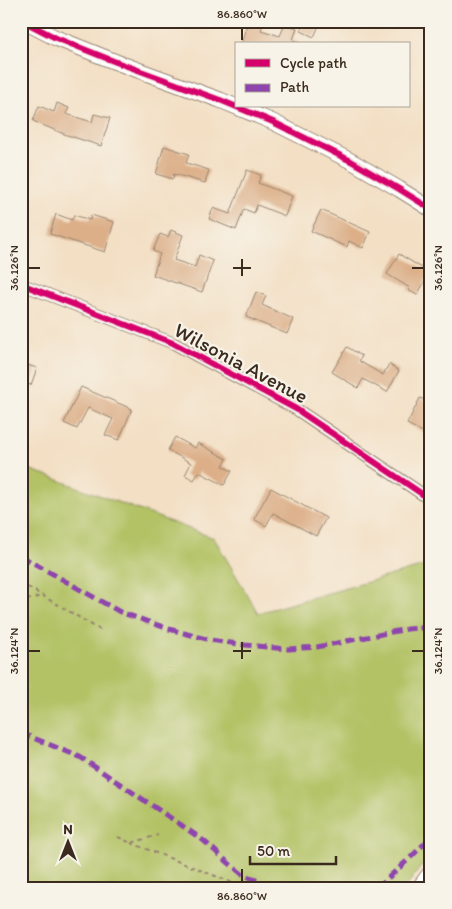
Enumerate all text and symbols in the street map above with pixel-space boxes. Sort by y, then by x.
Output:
text: 86.860°W [217,7,267,21]
legend [235,42,410,108]
text: Cycle path [280,54,347,72]
text: Path [280,78,309,96]
text: 36.126°N [7,245,21,291]
text: 36.126°N [431,245,445,291]
street label: Wilsonia Avenue [170,317,312,408]
text: 36.124°N [7,628,21,674]
text: 36.124°N [431,628,445,674]
north arrow [42,816,92,866]
text: N [63,821,73,838]
scale bar [250,834,336,866]
text: 50 m [257,842,290,860]
text: 86.860°W [217,889,267,903]

